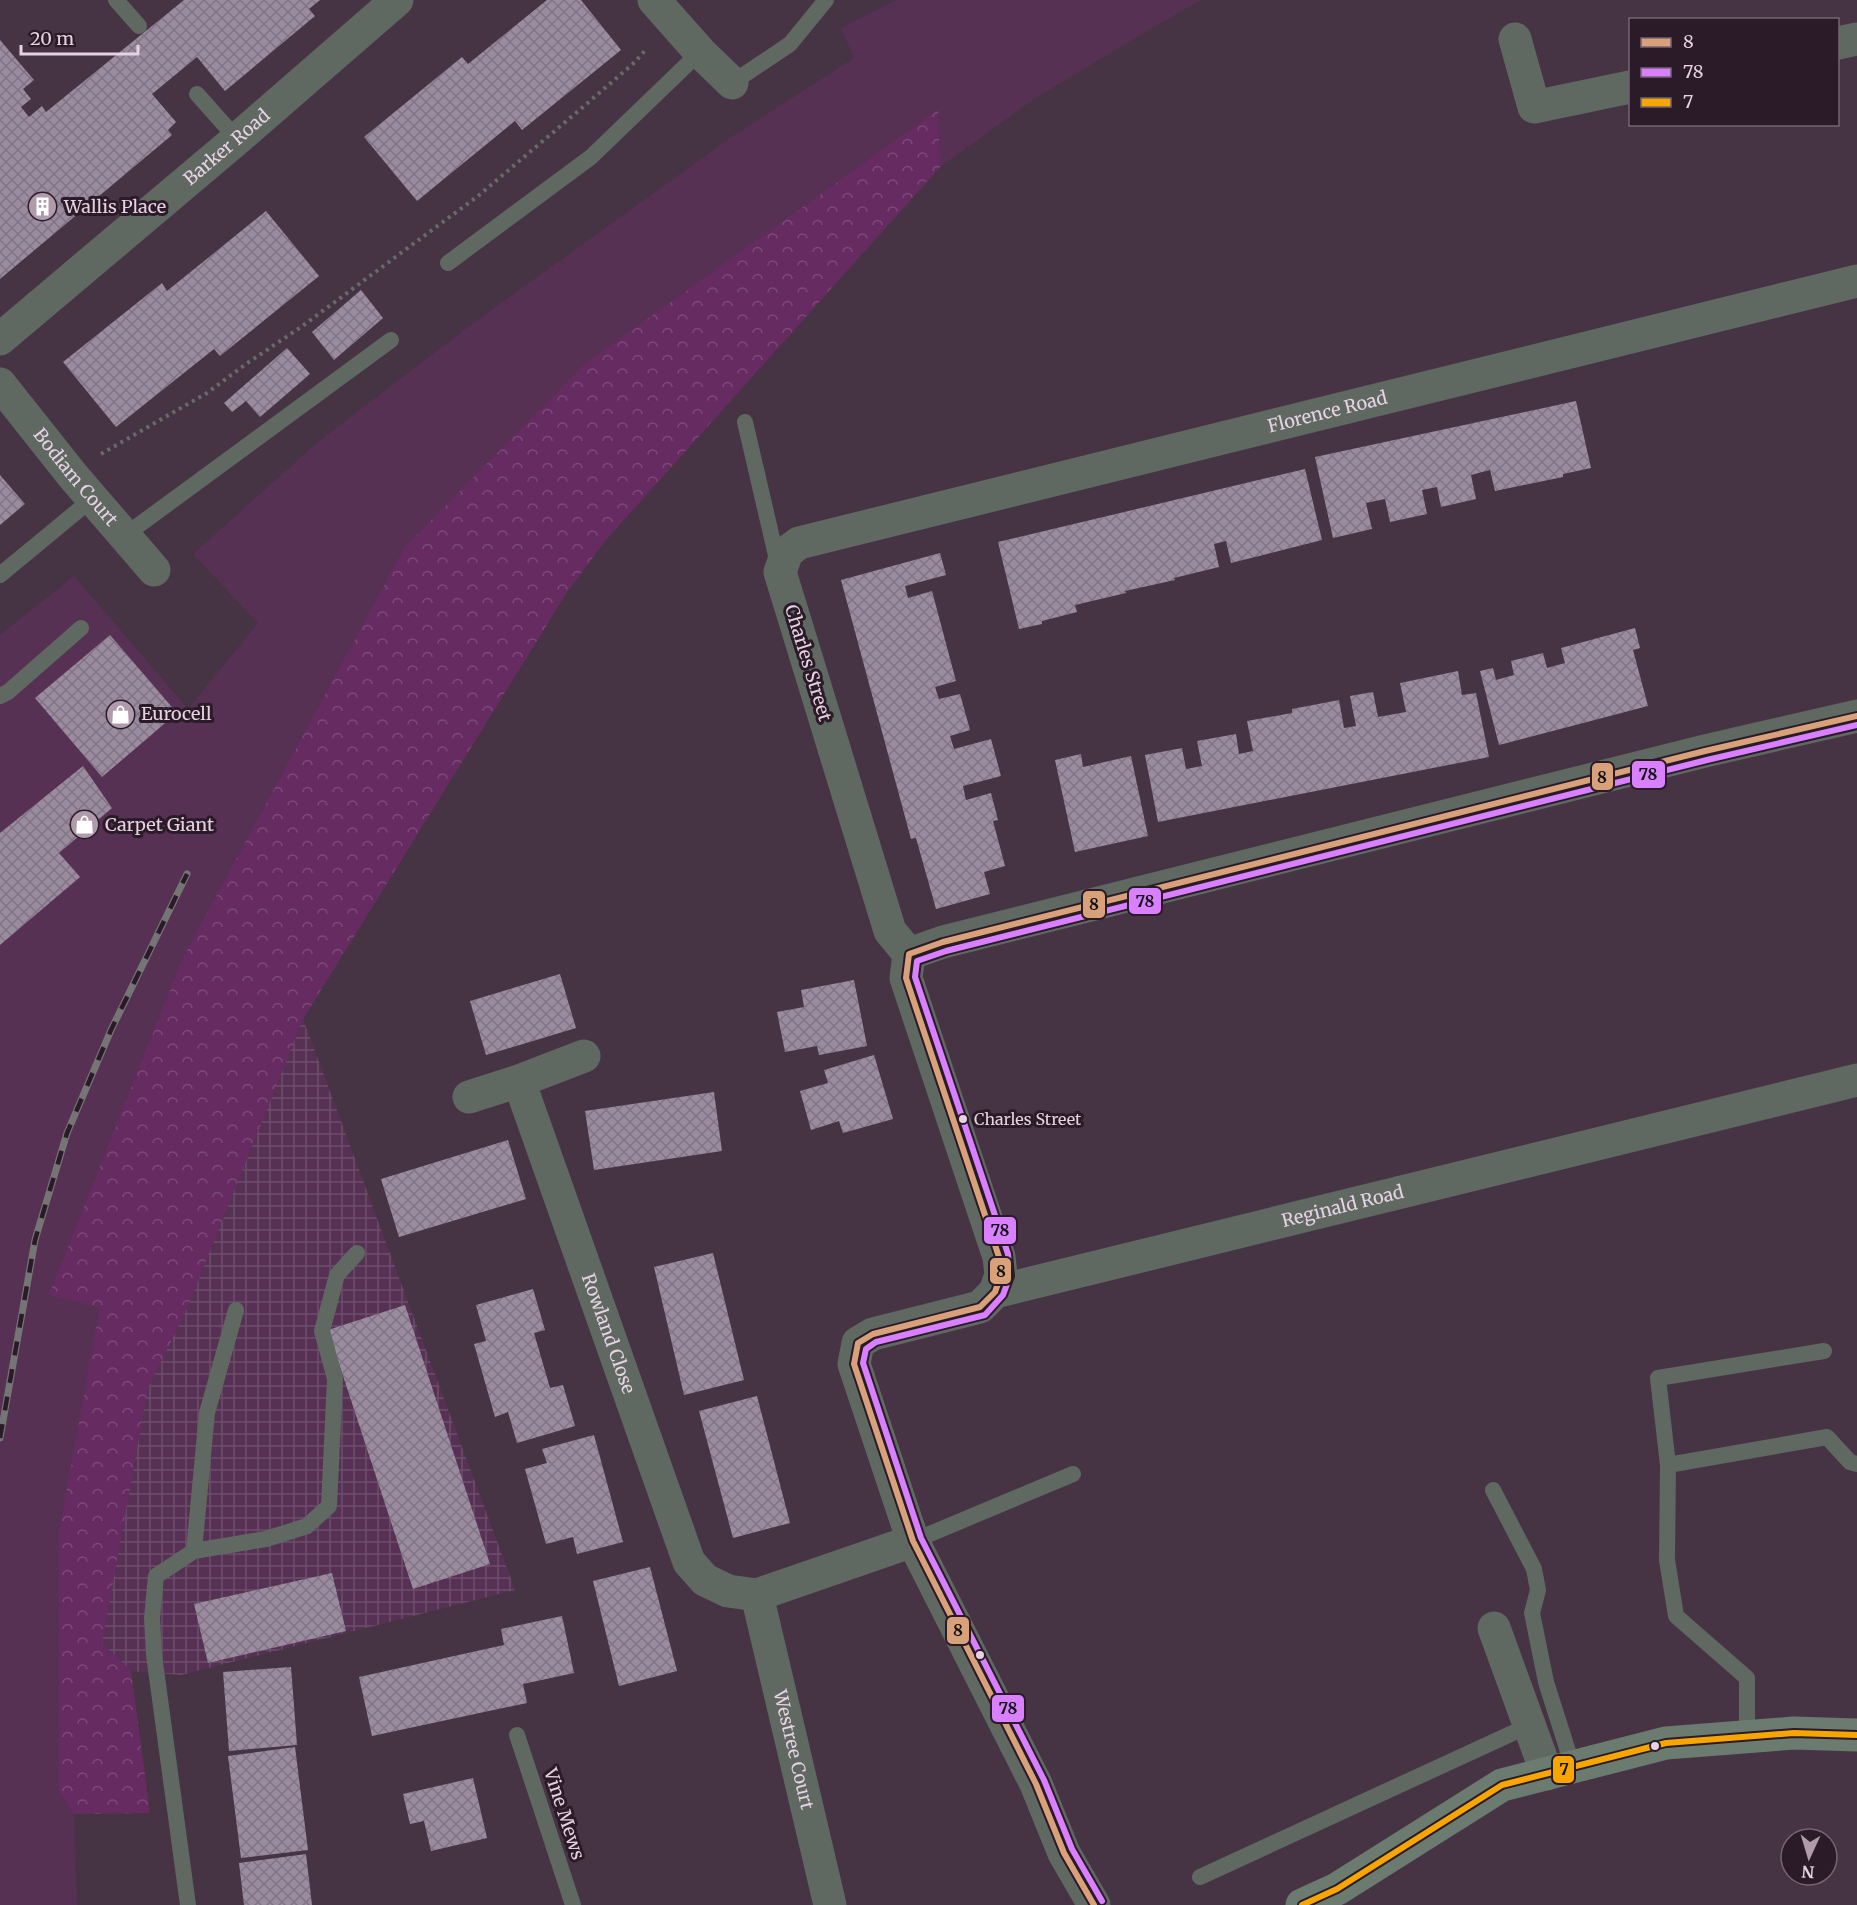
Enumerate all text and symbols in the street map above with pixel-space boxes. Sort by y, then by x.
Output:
scale bar [21,18,138,56]
legend [1629,18,1839,126]
text: 20 m [30,27,74,50]
text: 8 [1683,30,1694,53]
text: 78 [1683,60,1703,83]
text: 7 [1683,90,1693,113]
street label: Barker Road [179,104,275,190]
building icon: Wallis Place [27,191,59,223]
place label: Wallis Place [63,195,166,218]
street label: Florence Road [1265,386,1390,437]
street label: Bodiam Court [29,423,123,531]
street label: Charles Street [780,602,837,724]
shop icon: Eurocell [104,698,136,730]
place label: Eurocell [141,702,212,725]
line badge: 78 [1631,760,1666,789]
line badge: 8 [1591,762,1614,791]
text: 78 [1639,764,1658,784]
text: 8 [1597,767,1607,787]
shop icon: Carpet Giant [68,809,100,841]
place label: Carpet Giant [105,813,214,836]
line badge: 78 [1128,887,1162,915]
line badge: 8 [1082,890,1106,919]
text: 78 [1136,891,1155,911]
text: 8 [1089,894,1099,914]
place label: Charles Street [974,1109,1082,1129]
marker: Charles Street [957,1113,969,1125]
street label: Reginald Road [1279,1180,1406,1232]
line badge: 78 [983,1216,1017,1245]
text: 78 [991,1220,1010,1240]
line badge: 8 [989,1257,1012,1285]
text: 8 [996,1261,1006,1281]
street label: Rowland Close [577,1270,641,1397]
line badge: 8 [946,1616,970,1645]
text: 8 [953,1620,963,1640]
unlabelled marker [974,1649,986,1661]
street label: Westree Court [769,1687,819,1812]
line badge: 78 [991,1694,1025,1723]
text: 78 [999,1698,1018,1718]
unlabelled marker [1649,1740,1661,1752]
line badge: 7 [1552,1755,1575,1784]
text: 7 [1559,1759,1569,1779]
street label: Vine Mews [539,1764,590,1863]
north arrow [1779,1827,1839,1887]
text: N [1801,1862,1815,1882]

